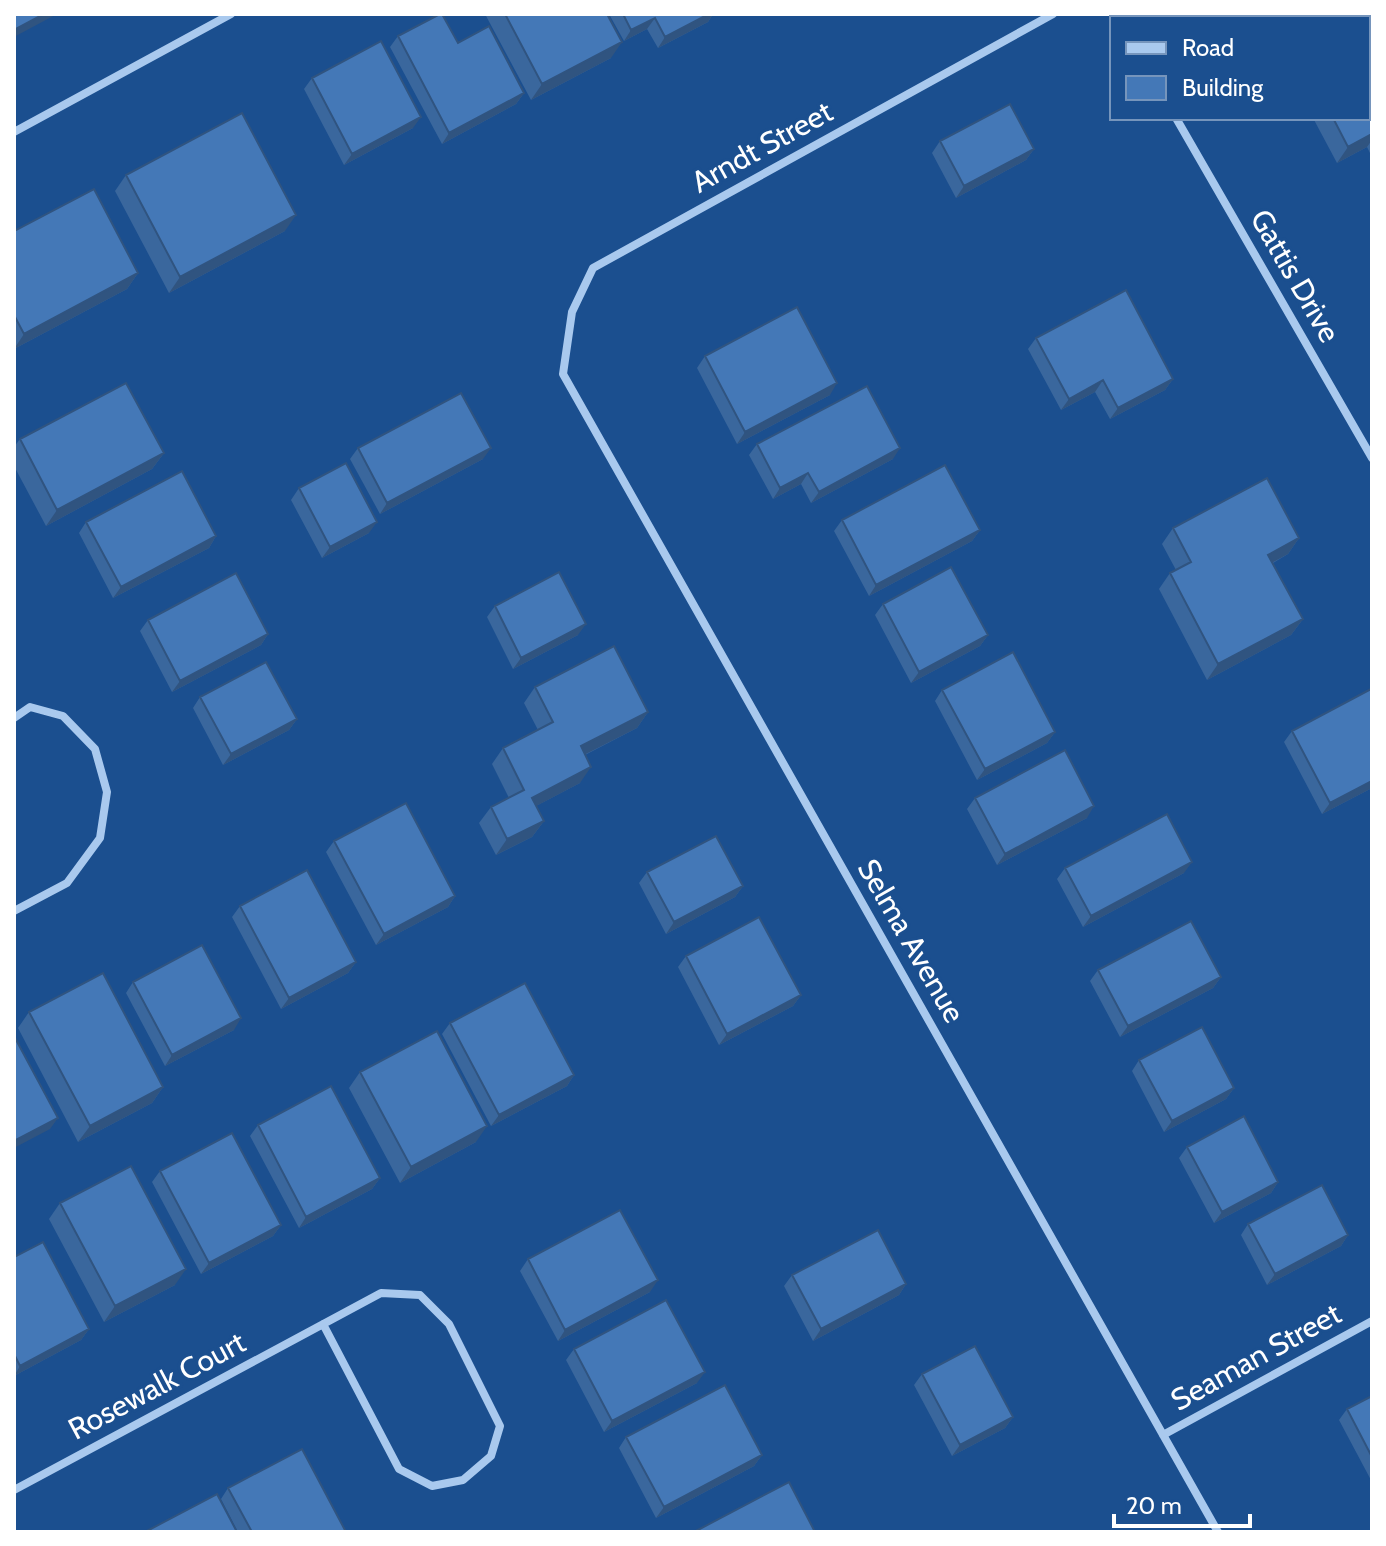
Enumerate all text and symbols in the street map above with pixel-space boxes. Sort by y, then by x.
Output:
legend [1110,16,1370,120]
text: Road [1182,33,1234,62]
text: Building [1182,73,1264,102]
street label: Arndt Street [685,93,839,200]
street label: Gattis Drive [1243,203,1348,349]
street label: Selma Avenue [850,852,973,1029]
street label: Seaman Street [1164,1295,1347,1418]
street label: Rosewalk Court [62,1323,252,1448]
scale bar [1114,1478,1250,1528]
text: 20 m [1126,1491,1182,1520]

